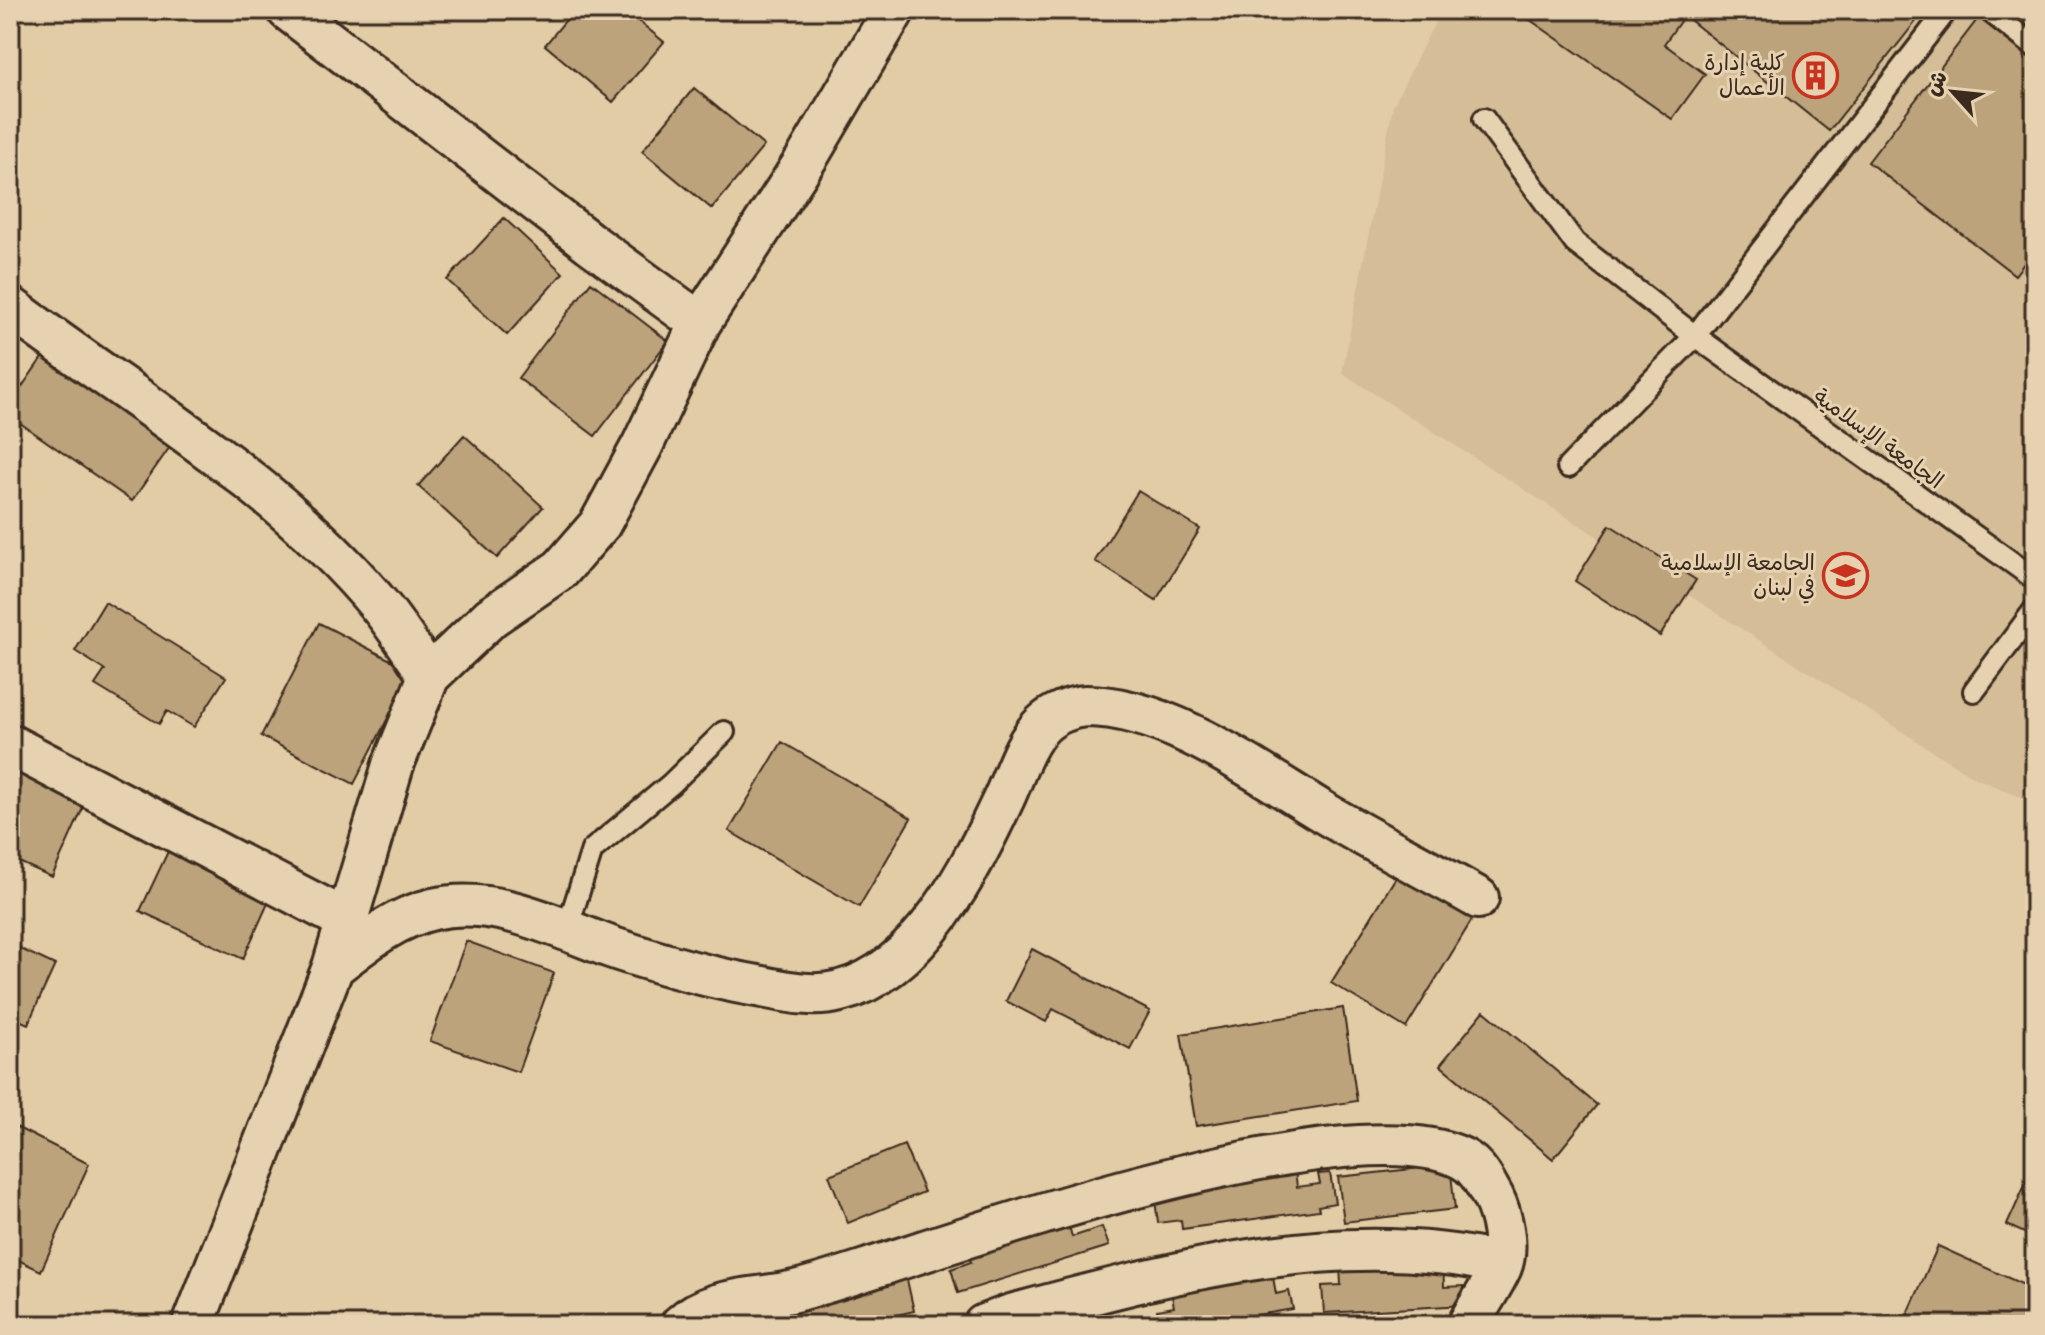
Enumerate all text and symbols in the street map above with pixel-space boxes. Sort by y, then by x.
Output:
building icon: كلية إدارة الأعمال [1792,51,1840,99]
north arrow [1913,52,1993,132]
place label: كلية إدارة الأعمال [1704,53,1785,104]
text: ش [1922,68,1956,101]
street label: الجامعة الإسلامية [1807,386,1946,497]
school or university icon: الجامعة الإسلامية في لبنان [1822,551,1870,599]
place label: الجامعة الإسلامية في لبنان [1661,553,1815,604]

